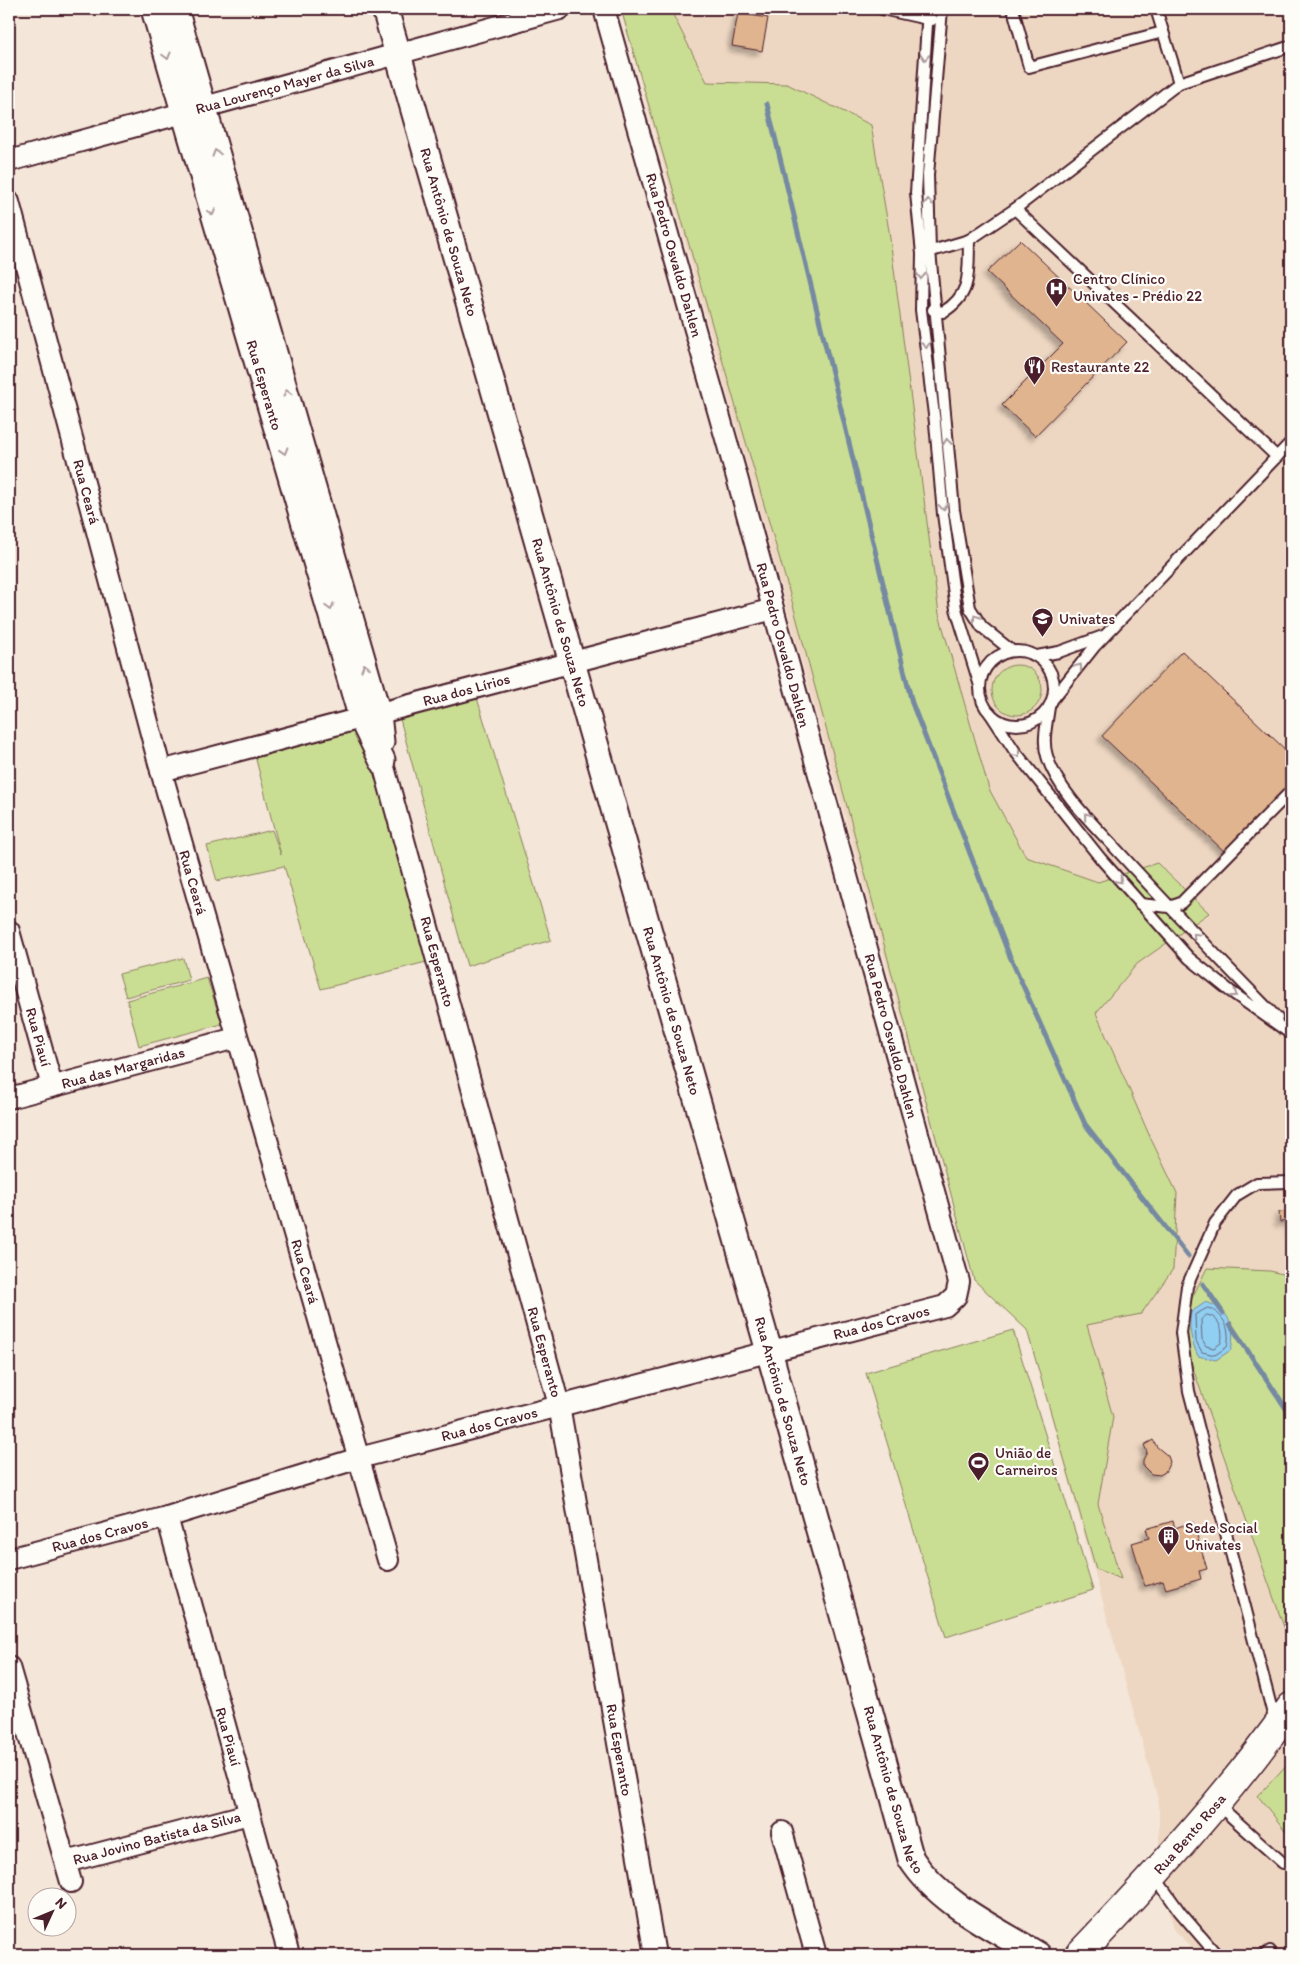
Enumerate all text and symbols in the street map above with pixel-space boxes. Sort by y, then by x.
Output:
one-way arrow [161,51,172,60]
street label: Rua Lourenço Mayer da Silva [194,52,376,118]
one-way arrow [919,54,930,62]
street label: Rua Antônio de Souza Neto [416,146,482,319]
one-way arrow [212,150,222,158]
street label: Rua Pedro Osvaldo Dahlen [642,171,706,340]
one-way arrow [923,198,934,206]
one-way arrow [207,207,217,215]
place label: Centro Clínico Univates - Prédio 22 [1073,270,1202,305]
one-way arrow [916,273,927,281]
hospital icon: Centro Clínico Univates - Prédio 22 [1045,276,1069,307]
street label: Rua Esperanto [242,338,286,432]
one-way arrow [920,341,931,349]
restaurant icon: Restaurante 22 [1023,355,1047,386]
place label: Restaurante 22 [1051,358,1149,376]
one-way arrow [282,389,292,398]
one-way arrow [942,437,953,445]
one-way arrow [279,447,289,455]
street label: Rua Ceará [69,457,104,527]
one-way arrow [937,503,948,511]
street label: Rua Antônio de Souza Neto [528,536,593,709]
street label: Rua Pedro Osvaldo Dahlen [752,561,814,730]
one-way arrow [324,603,334,611]
school or university icon: Univates [1031,607,1055,638]
place label: Univates [1059,610,1115,628]
one-way arrow [973,615,983,624]
one-way arrow [361,663,371,672]
one-way arrow [1074,664,1082,673]
street label: Rua dos Lírios [421,669,512,710]
one-way arrow [1011,748,1019,757]
one-way arrow [1083,812,1092,821]
street label: Rua Ceará [175,848,211,917]
one-way arrow [1113,874,1122,883]
street label: Rua Esperanto [416,914,458,1009]
street label: Rua Antônio de Souza Neto [639,924,704,1097]
one-way arrow [1193,932,1202,941]
street label: Rua Pedro Osvaldo Dahlen [860,952,922,1121]
one-way arrow [1228,988,1238,997]
street label: Rua Piauí [22,1005,55,1069]
street label: Rua das Margaridas [59,1043,187,1093]
street label: Rua Ceará [287,1237,323,1306]
street label: Rua dos Cravos [831,1301,932,1344]
street label: Rua Esperanto [523,1305,566,1399]
street label: Rua Antônio de Souza Neto [751,1315,815,1488]
street label: Rua dos Cravos [439,1403,540,1445]
place label: União de Carneiros [995,1444,1058,1479]
sports icon: União de Carneiros [967,1450,991,1481]
street label: Rua dos Cravos [50,1513,150,1556]
place label: Sede Social Univates [1185,1519,1258,1554]
building icon: Sede Social Univates [1157,1525,1181,1556]
street label: Rua Esperanto [602,1702,636,1797]
street label: Rua Antônio de Souza Neto [860,1704,928,1878]
street label: Rua Piauí [211,1705,245,1768]
street label: Rua Bento Rosa [1150,1790,1230,1878]
street label: Rua Jovino Batista da Silva [71,1807,243,1869]
north arrow [28,1886,78,1936]
text: N [52,1894,70,1913]

